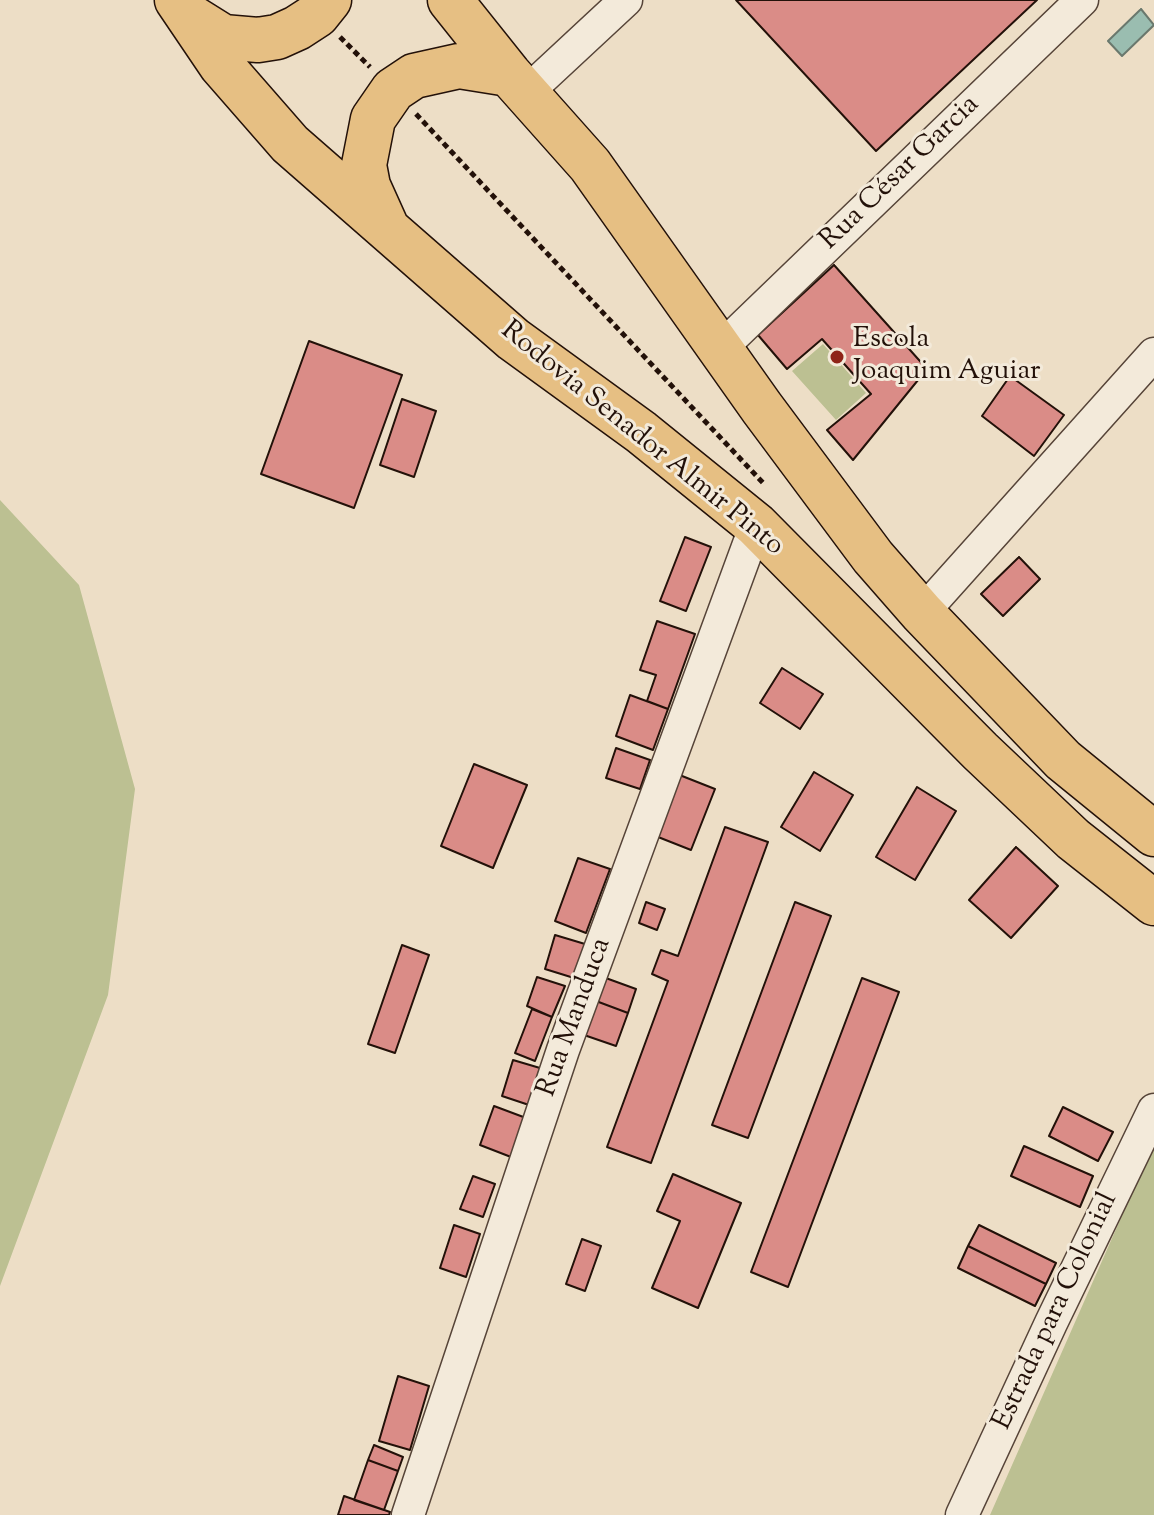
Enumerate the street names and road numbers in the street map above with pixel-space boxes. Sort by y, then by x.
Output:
street label: Rua César Garcia [814,89,988,259]
street label: Rodovia Senador Almir Pinto [493,315,789,565]
street label: Rua Manduca [532,934,620,1102]
street label: Estrada para Colonial [987,1188,1127,1436]

